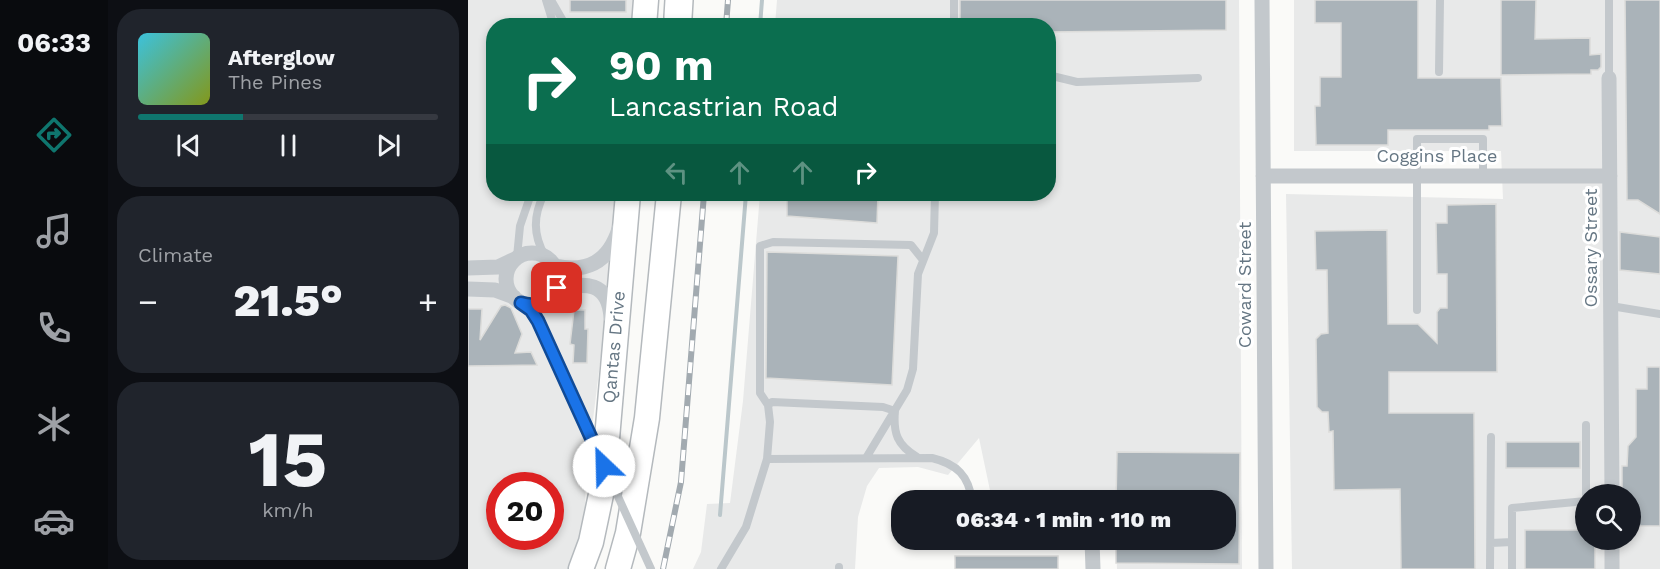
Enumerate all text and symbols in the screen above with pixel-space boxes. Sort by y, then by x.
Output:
text: 06:33 [17,27,91,59]
text: 90 m [609,41,713,90]
icon: right [510,42,588,120]
text: Afterglow [228,45,335,70]
text: The Pines [228,70,322,94]
text: Lancastrian Road [609,91,838,123]
icon: directions [33,114,75,156]
icon: previous [172,129,205,162]
icon: pause [272,129,305,162]
icon: next [372,129,405,162]
street label: Coggins Place [1377,145,1498,166]
icon: left [660,156,693,189]
icon: ahead [723,156,756,189]
icon: ahead [786,156,819,189]
icon: right [849,156,882,189]
street label: Ossary Street [1580,188,1601,308]
icon: music [33,210,75,252]
street label: Coward Street [1234,221,1255,348]
text: Climate [138,243,213,267]
pin [531,262,582,313]
icon: arrive [540,271,573,304]
text: 21.5° [233,274,343,327]
text: − [138,282,158,321]
text: + [418,282,438,321]
street label: Qantas Drive [598,290,629,404]
icon: phone [33,307,75,349]
icon: climate [33,403,75,445]
text: 15 [248,413,328,505]
position arrow [572,434,636,498]
speed limit sign: 20 [486,472,564,550]
map controls [1575,484,1641,550]
button: search [1575,484,1641,550]
text: km/h [262,498,314,522]
icon: car [33,500,75,542]
text: 06:34 · 1 min · 110 m [956,507,1171,532]

